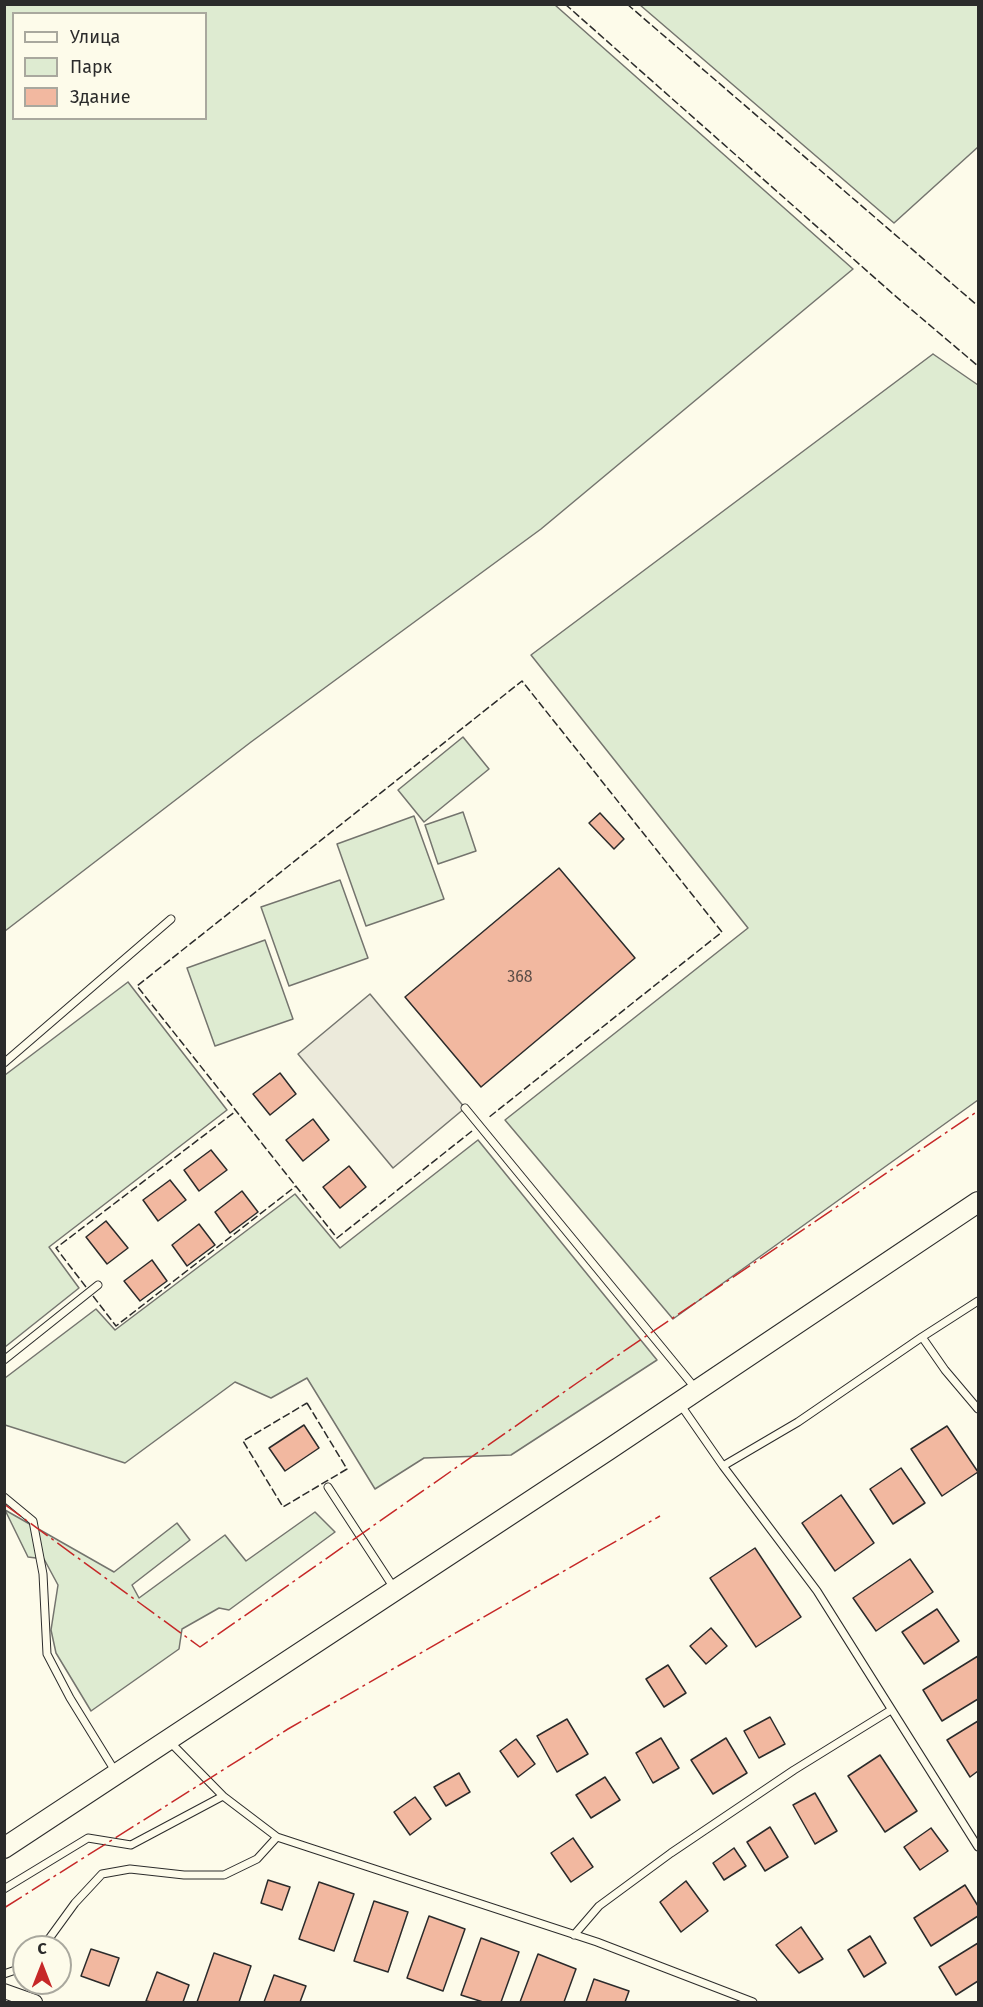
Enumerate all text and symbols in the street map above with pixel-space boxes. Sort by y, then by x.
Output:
legend [12,12,207,120]
text: Улица [70,26,120,48]
text: Парк [70,56,112,78]
text: Здание [70,86,131,108]
house number: 368 [507,968,533,988]
north arrow [12,1935,72,1995]
text: С [37,1939,47,1958]

